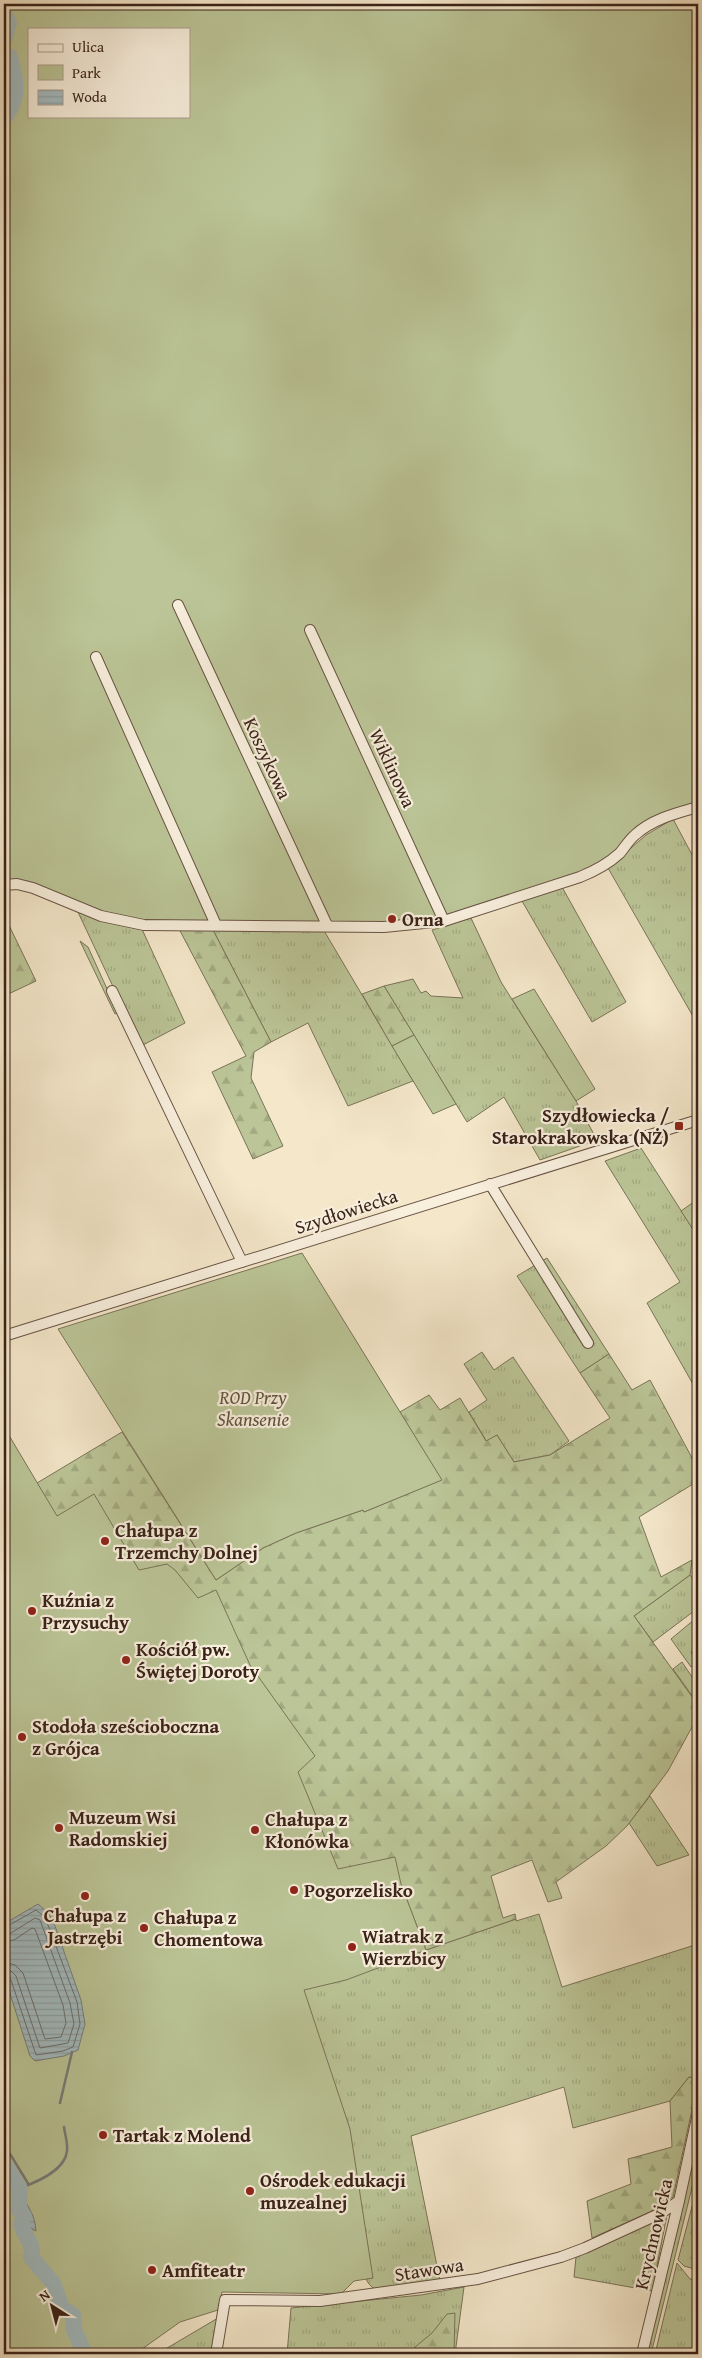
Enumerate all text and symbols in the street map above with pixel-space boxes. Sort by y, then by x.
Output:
legend [28,28,190,118]
text: Ulica [72,36,104,57]
text: Park [72,62,101,83]
text: Woda [72,86,107,107]
street label: Koszykowa [237,713,299,803]
street label: Wiklinowa [363,724,423,812]
place label: Orna [402,905,444,933]
marker: Orna [386,913,398,925]
place label: Szydłowiecka / Starokrakowska (NŻ) [492,1101,669,1151]
marker: Szydłowiecka / Starokrakowska (NŻ) [673,1120,685,1132]
street label: Szydłowiecka [291,1181,401,1241]
park label: ROD Przy Skansenie [217,1383,289,1433]
place label: Chałupa z Trzemchy Dolnej [115,1516,258,1566]
marker: Chałupa z Trzemchy Dolnej [99,1535,111,1547]
place label: Kuźnia z Przysuchy [42,1586,129,1636]
marker: Kuźnia z Przysuchy [26,1605,38,1617]
place label: Kościół pw. Świętej Doroty [136,1635,259,1685]
marker: Kościół pw. Świętej Doroty [120,1654,132,1666]
place label: Stodoła sześcioboczna z Grójca [32,1712,220,1762]
marker: Stodoła sześcioboczna z Grójca [16,1731,28,1743]
place label: Muzeum Wsi Radomskiej [69,1803,176,1853]
place label: Chałupa z Kłonówka [265,1805,349,1855]
marker: Muzeum Wsi Radomskiej [53,1822,65,1834]
marker: Chałupa z Kłonówka [249,1824,261,1836]
place label: Pogorzelisko [304,1876,413,1904]
marker: Pogorzelisko [288,1884,300,1896]
marker: Chałupa z Jastrzębi [79,1890,91,1902]
place label: Chałupa z Jastrzębi [44,1901,126,1951]
place label: Chałupa z Chomentowa [154,1903,263,1953]
marker: Chałupa z Chomentowa [138,1922,150,1934]
place label: Wiatrak z Wierzbicy [362,1922,446,1972]
marker: Wiatrak z Wierzbicy [346,1941,358,1953]
place label: Tartak z Molend [113,2121,251,2149]
marker: Tartak z Molend [97,2129,109,2141]
place label: Ośrodek edukacji muzealnej [260,2166,406,2216]
street label: Krychnowicka [627,2176,679,2292]
marker: Ośrodek edukacji muzealnej [244,2185,256,2197]
street label: Stawowa [393,2250,466,2288]
place label: Amfiteatr [162,2256,245,2284]
marker: Amfiteatr [146,2264,158,2276]
north arrow [28,2280,78,2330]
text: N [35,2284,55,2306]

